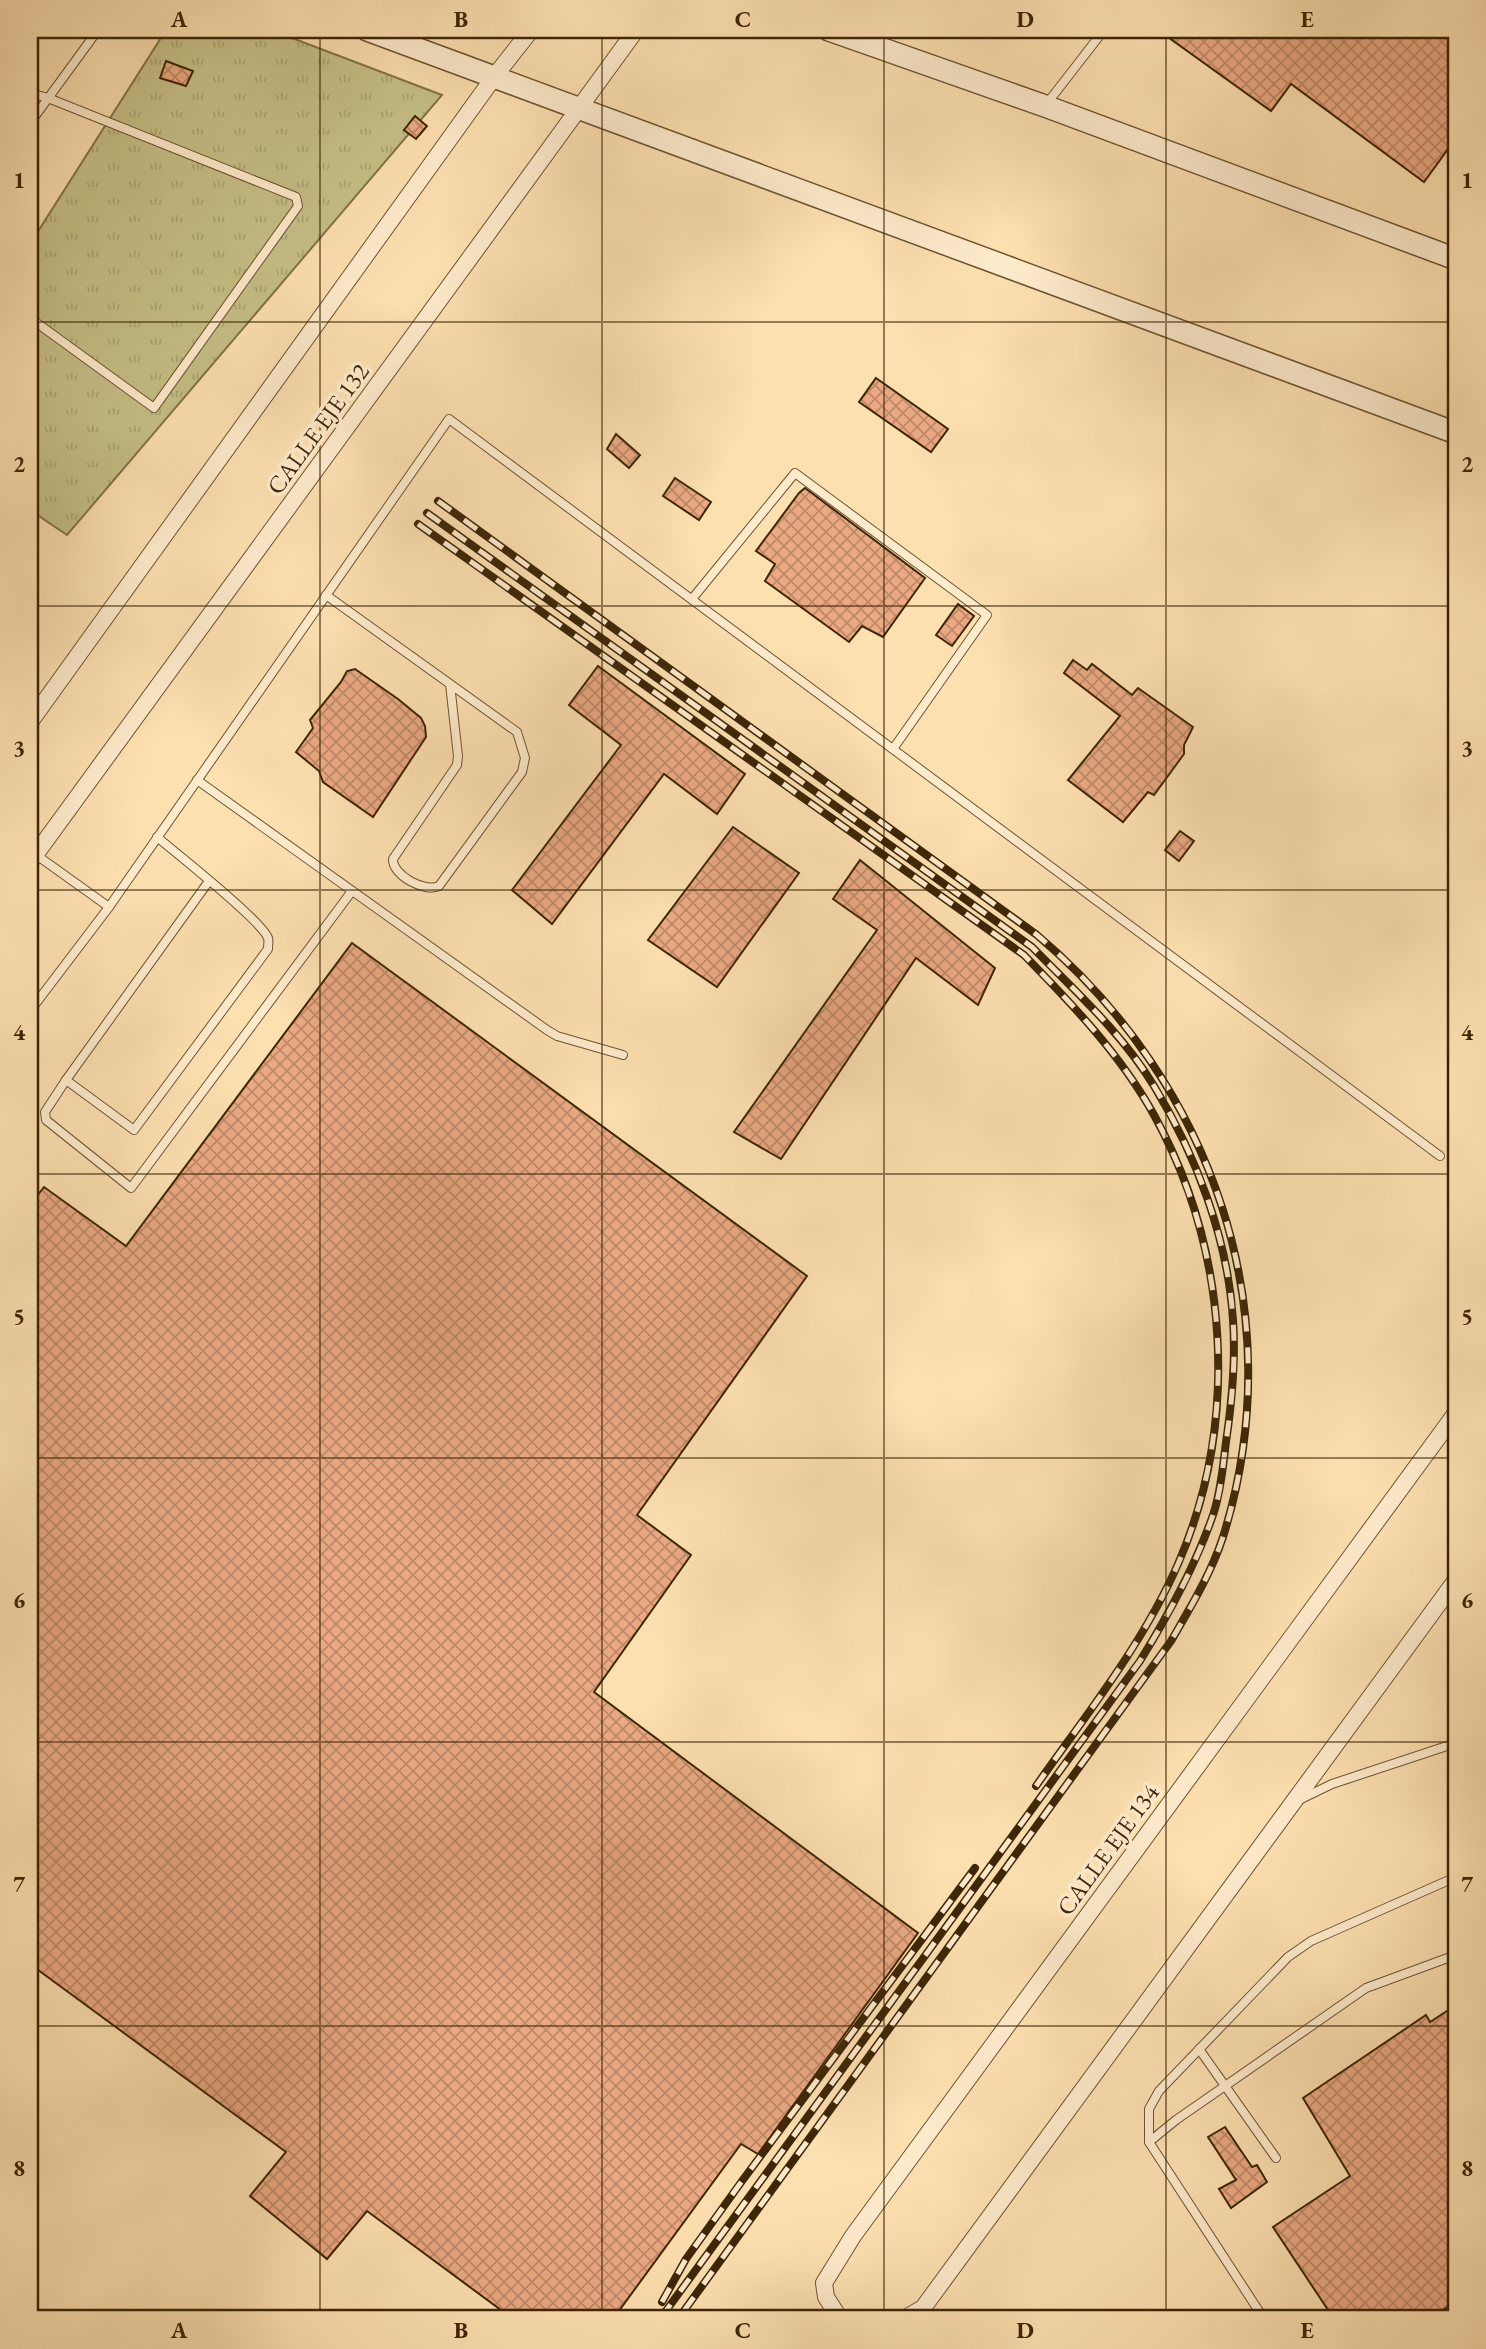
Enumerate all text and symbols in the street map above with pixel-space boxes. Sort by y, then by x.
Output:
text: A [170,4,188,34]
text: B [454,4,468,34]
text: C [735,4,751,34]
text: D [1016,4,1034,34]
text: E [1300,4,1314,34]
text: 1 [13,165,25,195]
text: 1 [1461,165,1473,195]
street label: CALLE EJE 132 [260,357,376,500]
text: 2 [13,449,25,479]
text: 2 [1461,449,1473,479]
text: 3 [13,733,25,763]
text: 3 [1461,733,1473,763]
text: 4 [13,1017,26,1047]
text: 4 [1461,1017,1474,1047]
text: 5 [13,1301,25,1331]
text: 5 [1461,1301,1473,1331]
text: 6 [13,1585,25,1615]
text: 6 [1461,1585,1473,1615]
street label: CALLE EJE 134 [1050,1778,1166,1921]
text: 7 [13,1869,26,1899]
text: 7 [1461,1869,1474,1899]
text: 8 [13,2153,25,2183]
text: 8 [1461,2153,1473,2183]
text: A [170,2315,188,2345]
text: B [454,2315,468,2345]
text: C [735,2315,751,2345]
text: D [1016,2315,1034,2345]
text: E [1300,2315,1314,2345]

